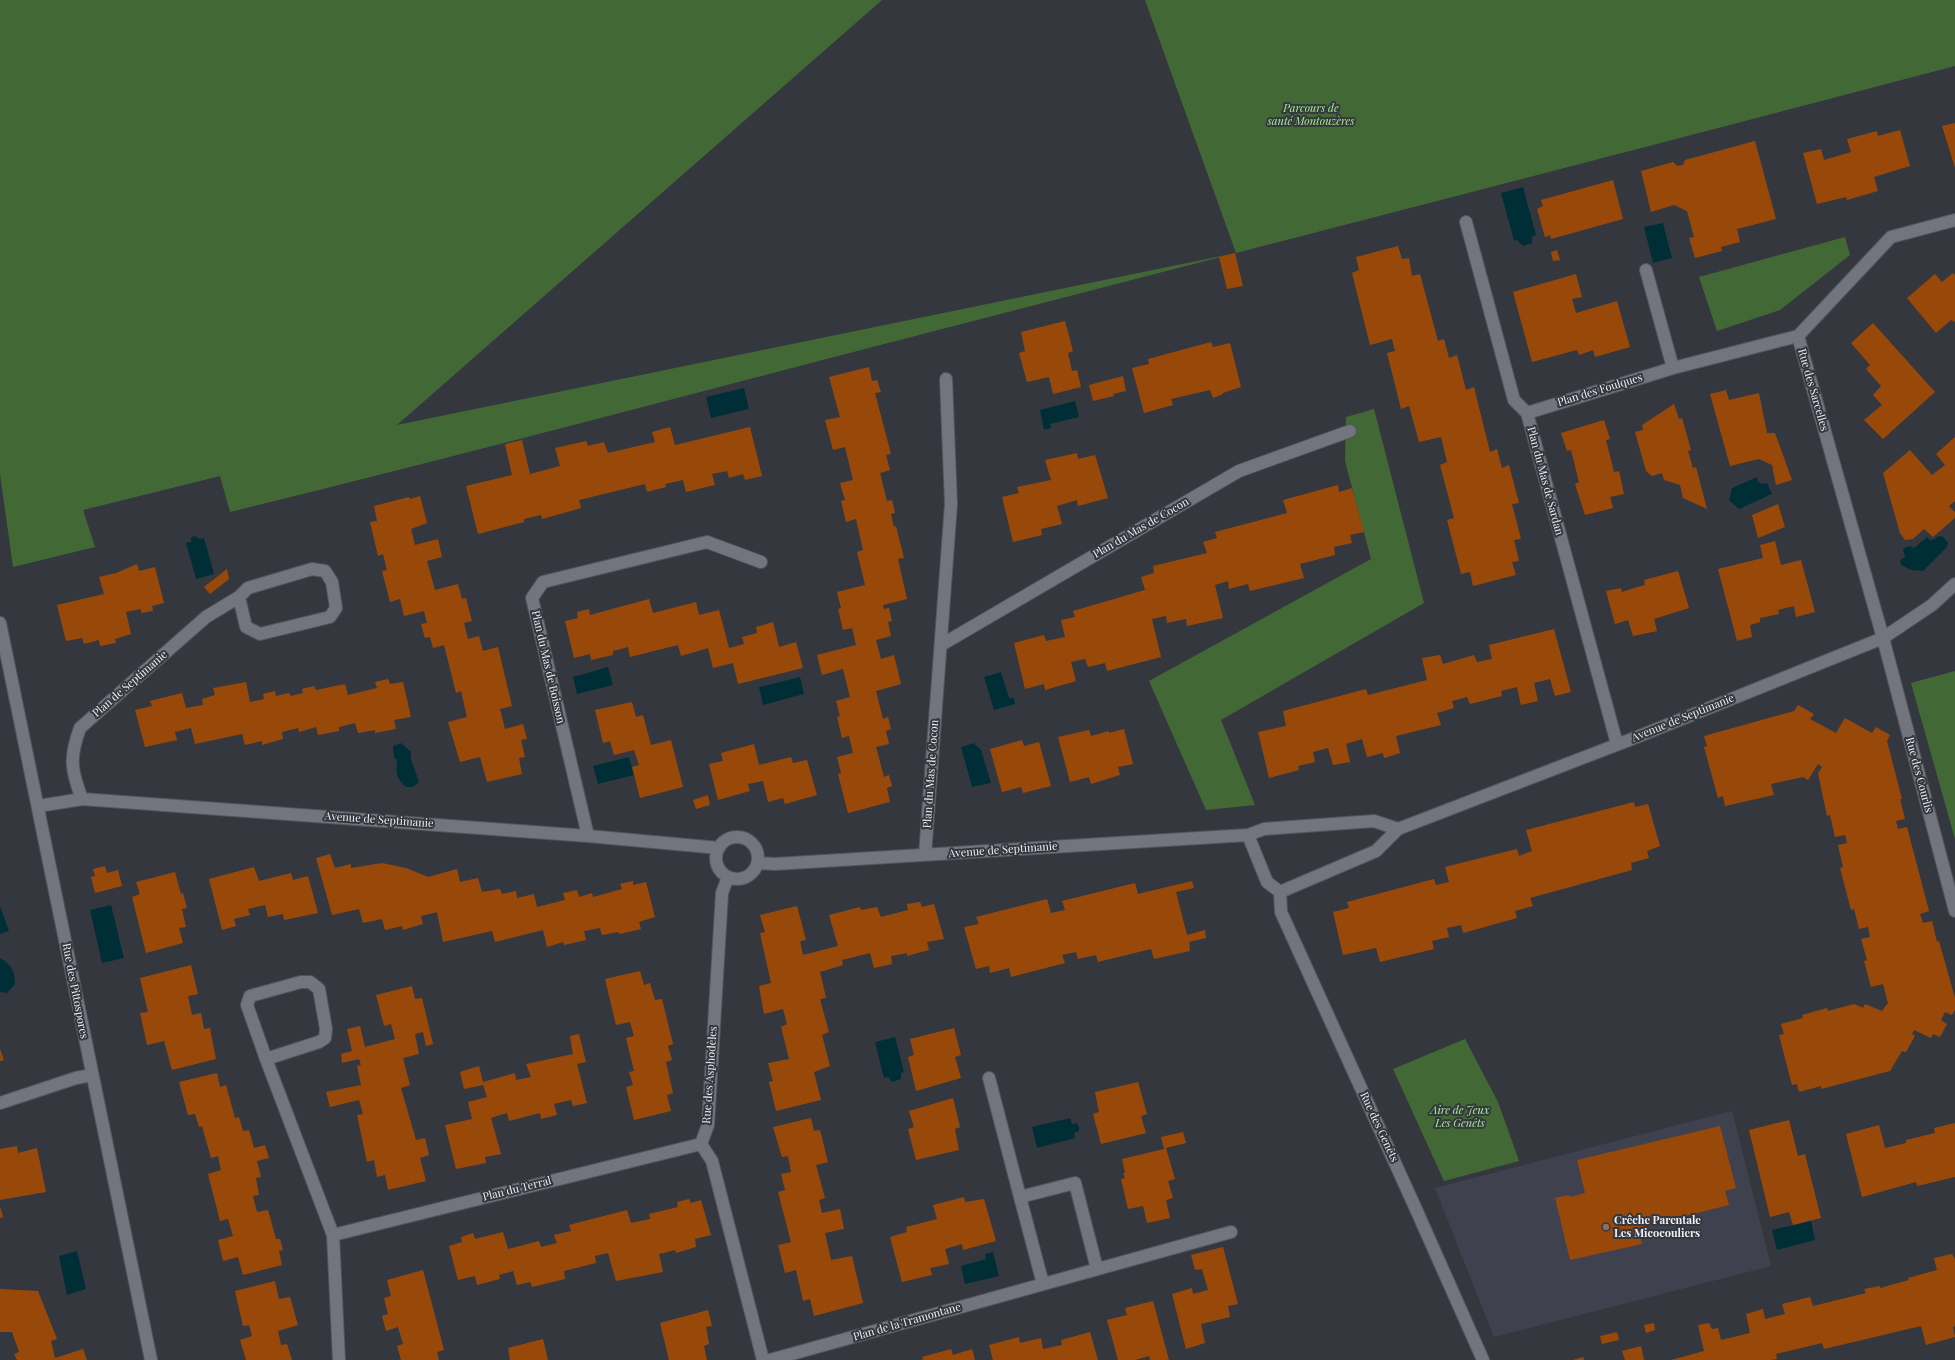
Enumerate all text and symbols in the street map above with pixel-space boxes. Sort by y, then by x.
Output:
park label: Parcours de santé Montouzères [1268,102,1354,128]
street label: Rue des Sarcelles [1795,347,1831,433]
street label: Plan des Foulques [1556,371,1644,409]
street label: Plan du Mas de Sardan [1524,425,1566,537]
street label: Plan du Mas de Cocon [1091,495,1191,561]
street label: Plan du Mas de Boisson [529,609,567,725]
street label: Plan de Septimanie [90,648,170,720]
street label: Avenue de Septimanie [1630,691,1736,745]
street label: Plan du Mas de Cocon [921,719,941,829]
street label: Rue des Courlis [1903,736,1935,814]
street label: Avenue de Septimanie [324,810,434,830]
street label: Avenue de Septimanie [948,840,1058,860]
street label: Rue des Pittospores [59,942,91,1040]
street label: Rue des Asphodèles [700,1026,720,1124]
street label: Rue des Genêts [1357,1090,1401,1164]
park label: Aire de Jeux Les Genêts [1431,1104,1489,1130]
street label: Plan du Terral [481,1174,553,1204]
place label: Crêche Parentale Les Micocouliers [1614,1214,1701,1240]
marker: Crêche Parentale Les Micocouliers [1601,1222,1611,1232]
street label: Plan de la Tramontane [852,1300,962,1344]

